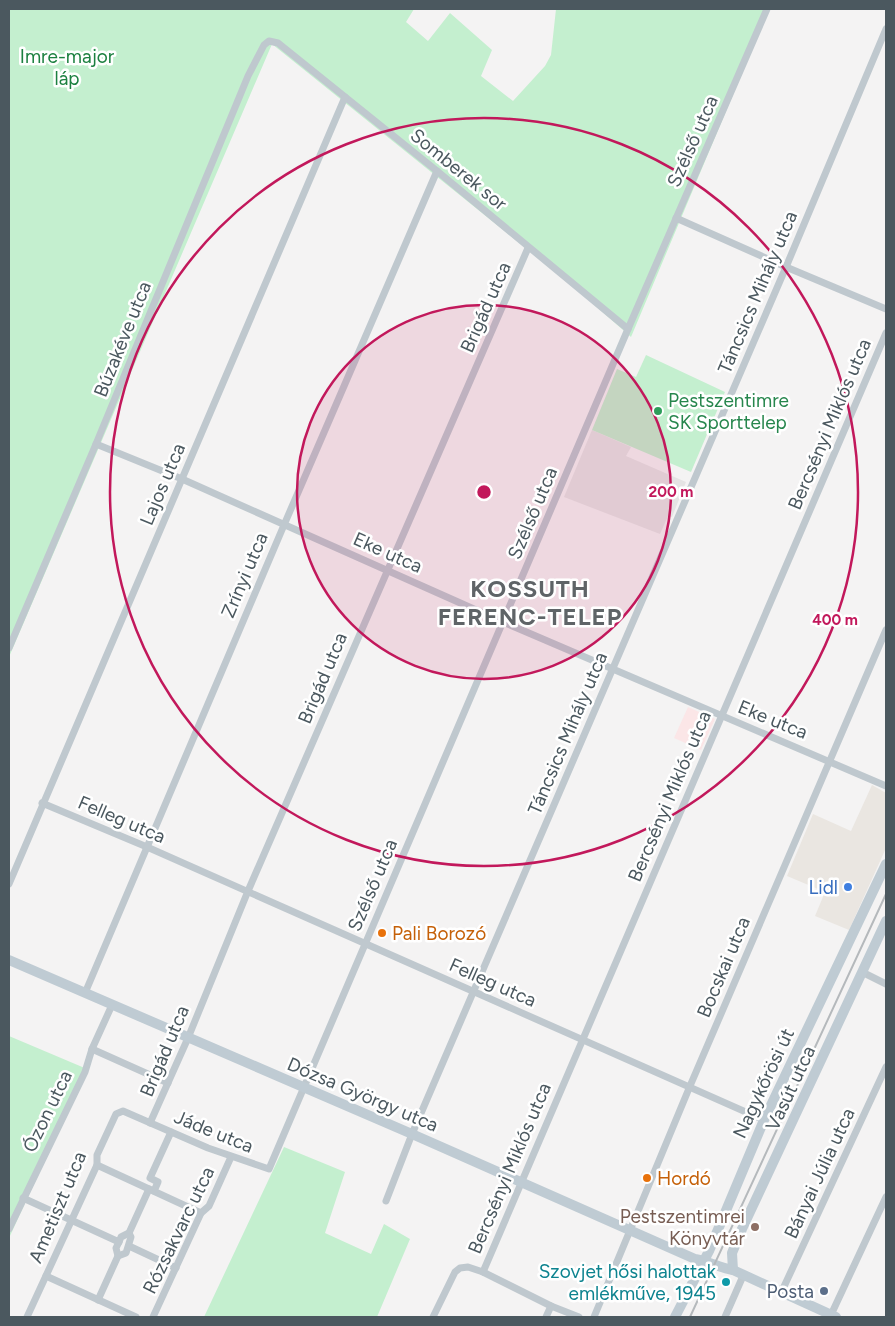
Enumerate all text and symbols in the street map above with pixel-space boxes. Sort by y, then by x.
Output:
park label: Imre-major láp [20,45,115,90]
street label: Szélső utca [662,92,723,191]
street label: Somberek sor [406,124,512,216]
street label: Táncsics Mihály utca [713,207,802,377]
street label: Brigád utca [455,258,516,356]
street label: Búzakéve utca [89,278,156,400]
street label: Bercsényi Miklós utca [783,335,876,513]
place label: Pestszentimre SK Sporttelep [668,389,789,434]
marker: Pestszentimre SK Sporttelep [652,405,664,417]
street label: Lajos utca [135,440,190,529]
street label: Szélső utca [503,464,562,563]
centre of rings [475,483,493,501]
text: 200 m [649,483,693,501]
street label: Eke utca [350,527,426,578]
street label: Zrínyi utca [216,529,273,621]
district label: KOSSUTH FERENC-TELEP [438,574,622,631]
text: 400 m [812,611,858,629]
street label: Brigád utca [293,629,352,727]
street label: Táncsics Mihály utca [523,648,612,818]
street label: Eke utca [735,695,811,744]
street label: Bercsényi Miklós utca [623,707,716,885]
street label: Felleg utca [75,791,169,848]
street label: Szélső utca [343,836,402,935]
place label: Lidl [808,876,838,899]
marker: Lidl [842,881,854,893]
street label: Bocskai utca [692,913,755,1021]
place label: Pali Borozó [392,922,486,945]
marker: Pali Borozó [376,927,388,939]
street label: Felleg utca [446,953,540,1012]
street label: Brigád utca [135,1002,194,1100]
street label: Nagykőrösi út [728,1025,799,1142]
street label: Vasút utca [761,1042,820,1134]
street label: Dózsa György utca [284,1052,442,1137]
street label: Ózon utca [18,1067,77,1156]
street label: Bercsényi Miklós utca [463,1079,556,1257]
street label: Bányai Júlia utca [779,1104,860,1242]
street label: Jáde utca [171,1105,257,1158]
street label: Ametiszt utca [24,1148,91,1266]
street label: Rózsakvarc utca [138,1163,219,1297]
place label: Hordó [657,1167,711,1190]
marker: Hordó [641,1172,653,1184]
place label: Pestszentimrei Könyvtár [620,1205,746,1250]
marker: Pestszentimrei Könyvtár [749,1221,761,1233]
place label: Szovjet hősi halottak emlékműve, 1945 [539,1260,717,1305]
marker: Szovjet hősi halottak emlékműve, 1945 [720,1276,732,1288]
place label: Posta [766,1280,814,1303]
marker: Posta [818,1285,830,1297]

